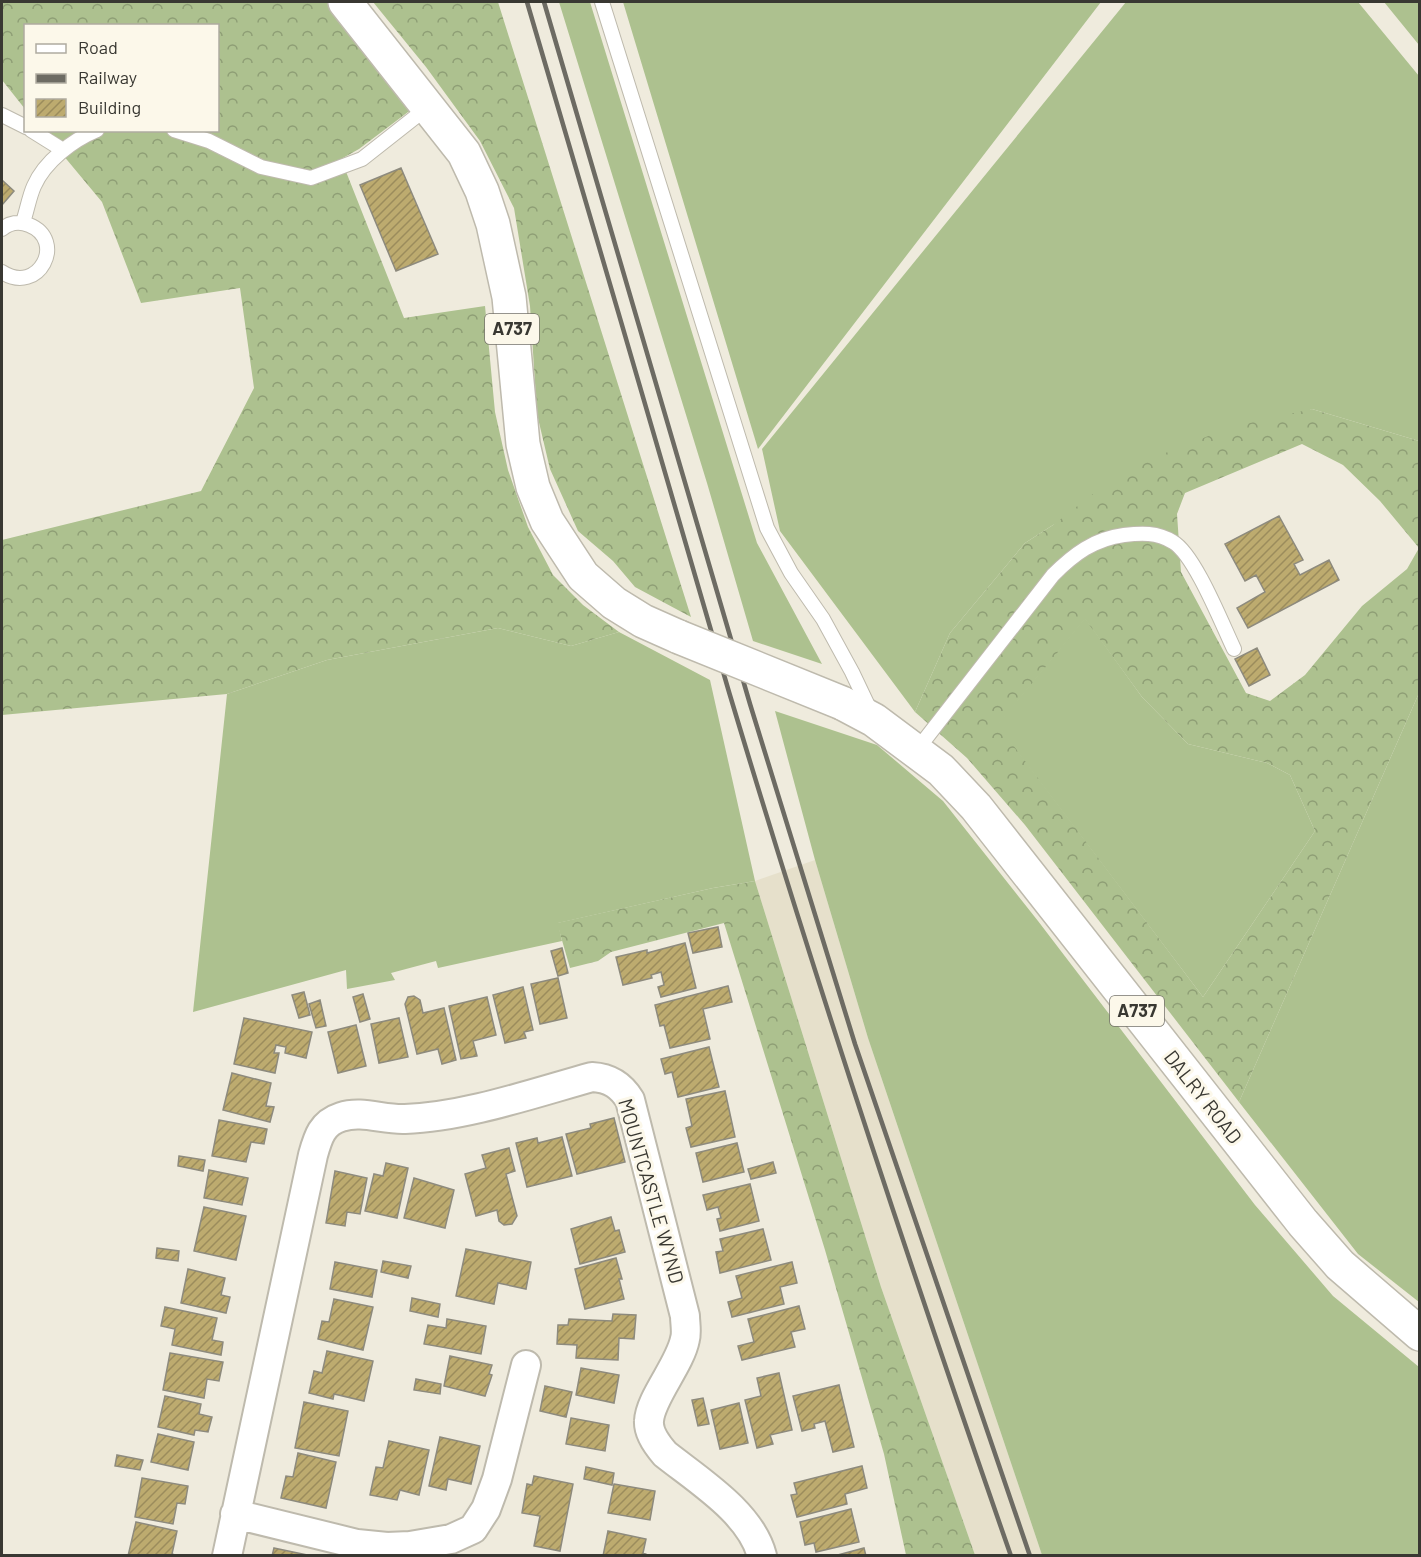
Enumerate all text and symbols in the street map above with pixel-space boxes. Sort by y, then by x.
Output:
legend [24,24,219,132]
text: Road [78,36,118,58]
text: Railway [78,66,137,88]
text: Building [78,96,141,118]
road number: A737 [485,314,539,344]
road number: A737 [1110,996,1164,1026]
street label: DALRY ROAD [1160,1045,1248,1148]
street label: MOUNTCASTLE WYND [614,1095,690,1286]

